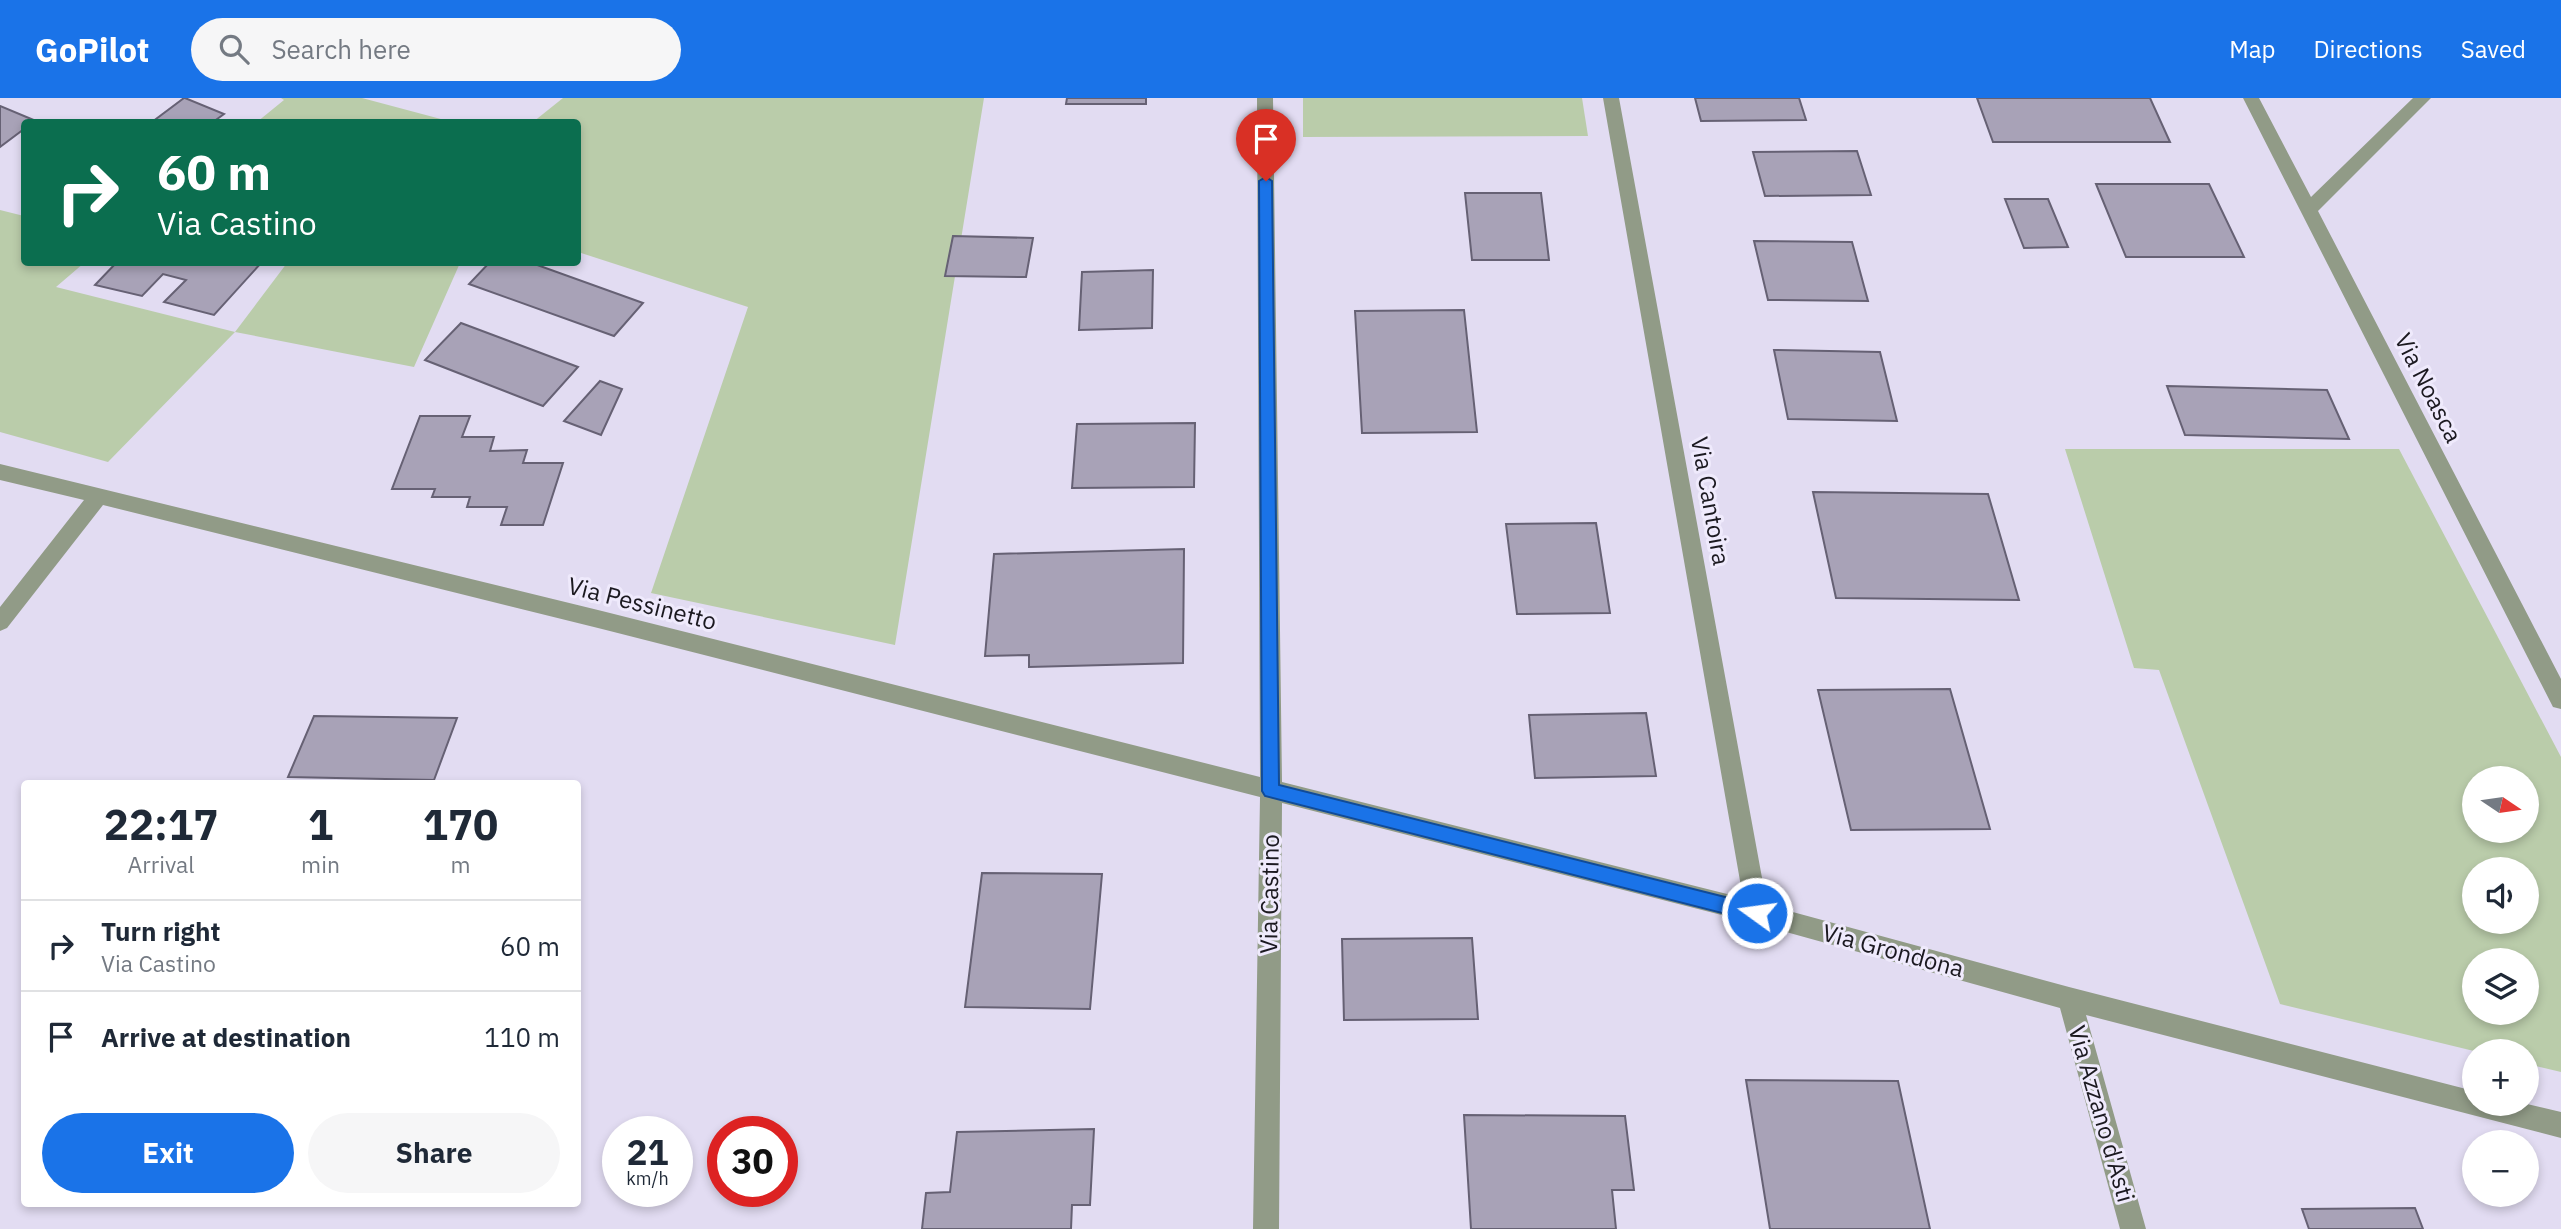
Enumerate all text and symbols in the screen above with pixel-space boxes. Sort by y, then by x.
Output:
search box [191,18,681,81]
text: GoPilot [35,28,149,71]
icon: search [215,30,253,68]
text: Search here [271,32,411,66]
text: Map [2229,33,2275,65]
text: Directions [2313,33,2423,65]
text: Saved [2461,33,2526,65]
pin [1236,109,1296,181]
icon: arrive [1247,120,1285,158]
text: 60 m [157,140,271,203]
icon: right [42,147,133,238]
text: Via Castino [157,202,317,244]
street label: Via Noasca [2388,327,2470,448]
street label: Via Cantoira [1684,434,1738,568]
street label: Via Pessinetto [564,569,720,637]
north arrow [2462,766,2539,844]
map controls [2462,766,2539,1207]
text: 22:17 [104,797,218,852]
text: 1 [308,797,333,852]
text: 170 [423,797,498,852]
street label: Via Castino [1252,834,1286,954]
text: Arrival [128,849,195,879]
text: min [301,849,340,879]
text: m [450,849,471,879]
button: sound [2462,857,2539,934]
position arrow [1720,876,1794,950]
text: Turn right [101,914,220,948]
street label: Via Grondona [1819,916,1968,984]
icon: right [42,927,80,965]
text: 60 m [500,929,560,963]
text: Via Castino [101,948,216,978]
button: layers [2462,948,2539,1025]
icon: arrive [42,1018,80,1056]
text: Arrive at destination [101,1020,351,1054]
text: 110 m [484,1020,560,1054]
street label: Via Azzano d'Asti [2061,1022,2142,1206]
button: + [2462,1039,2539,1116]
button: Exit [42,1113,294,1193]
button: Share [308,1113,560,1193]
speed limit sign: 30 [707,1116,798,1207]
text: 21 [626,1129,669,1175]
button: − [2462,1130,2539,1207]
text: km/h [626,1167,669,1190]

